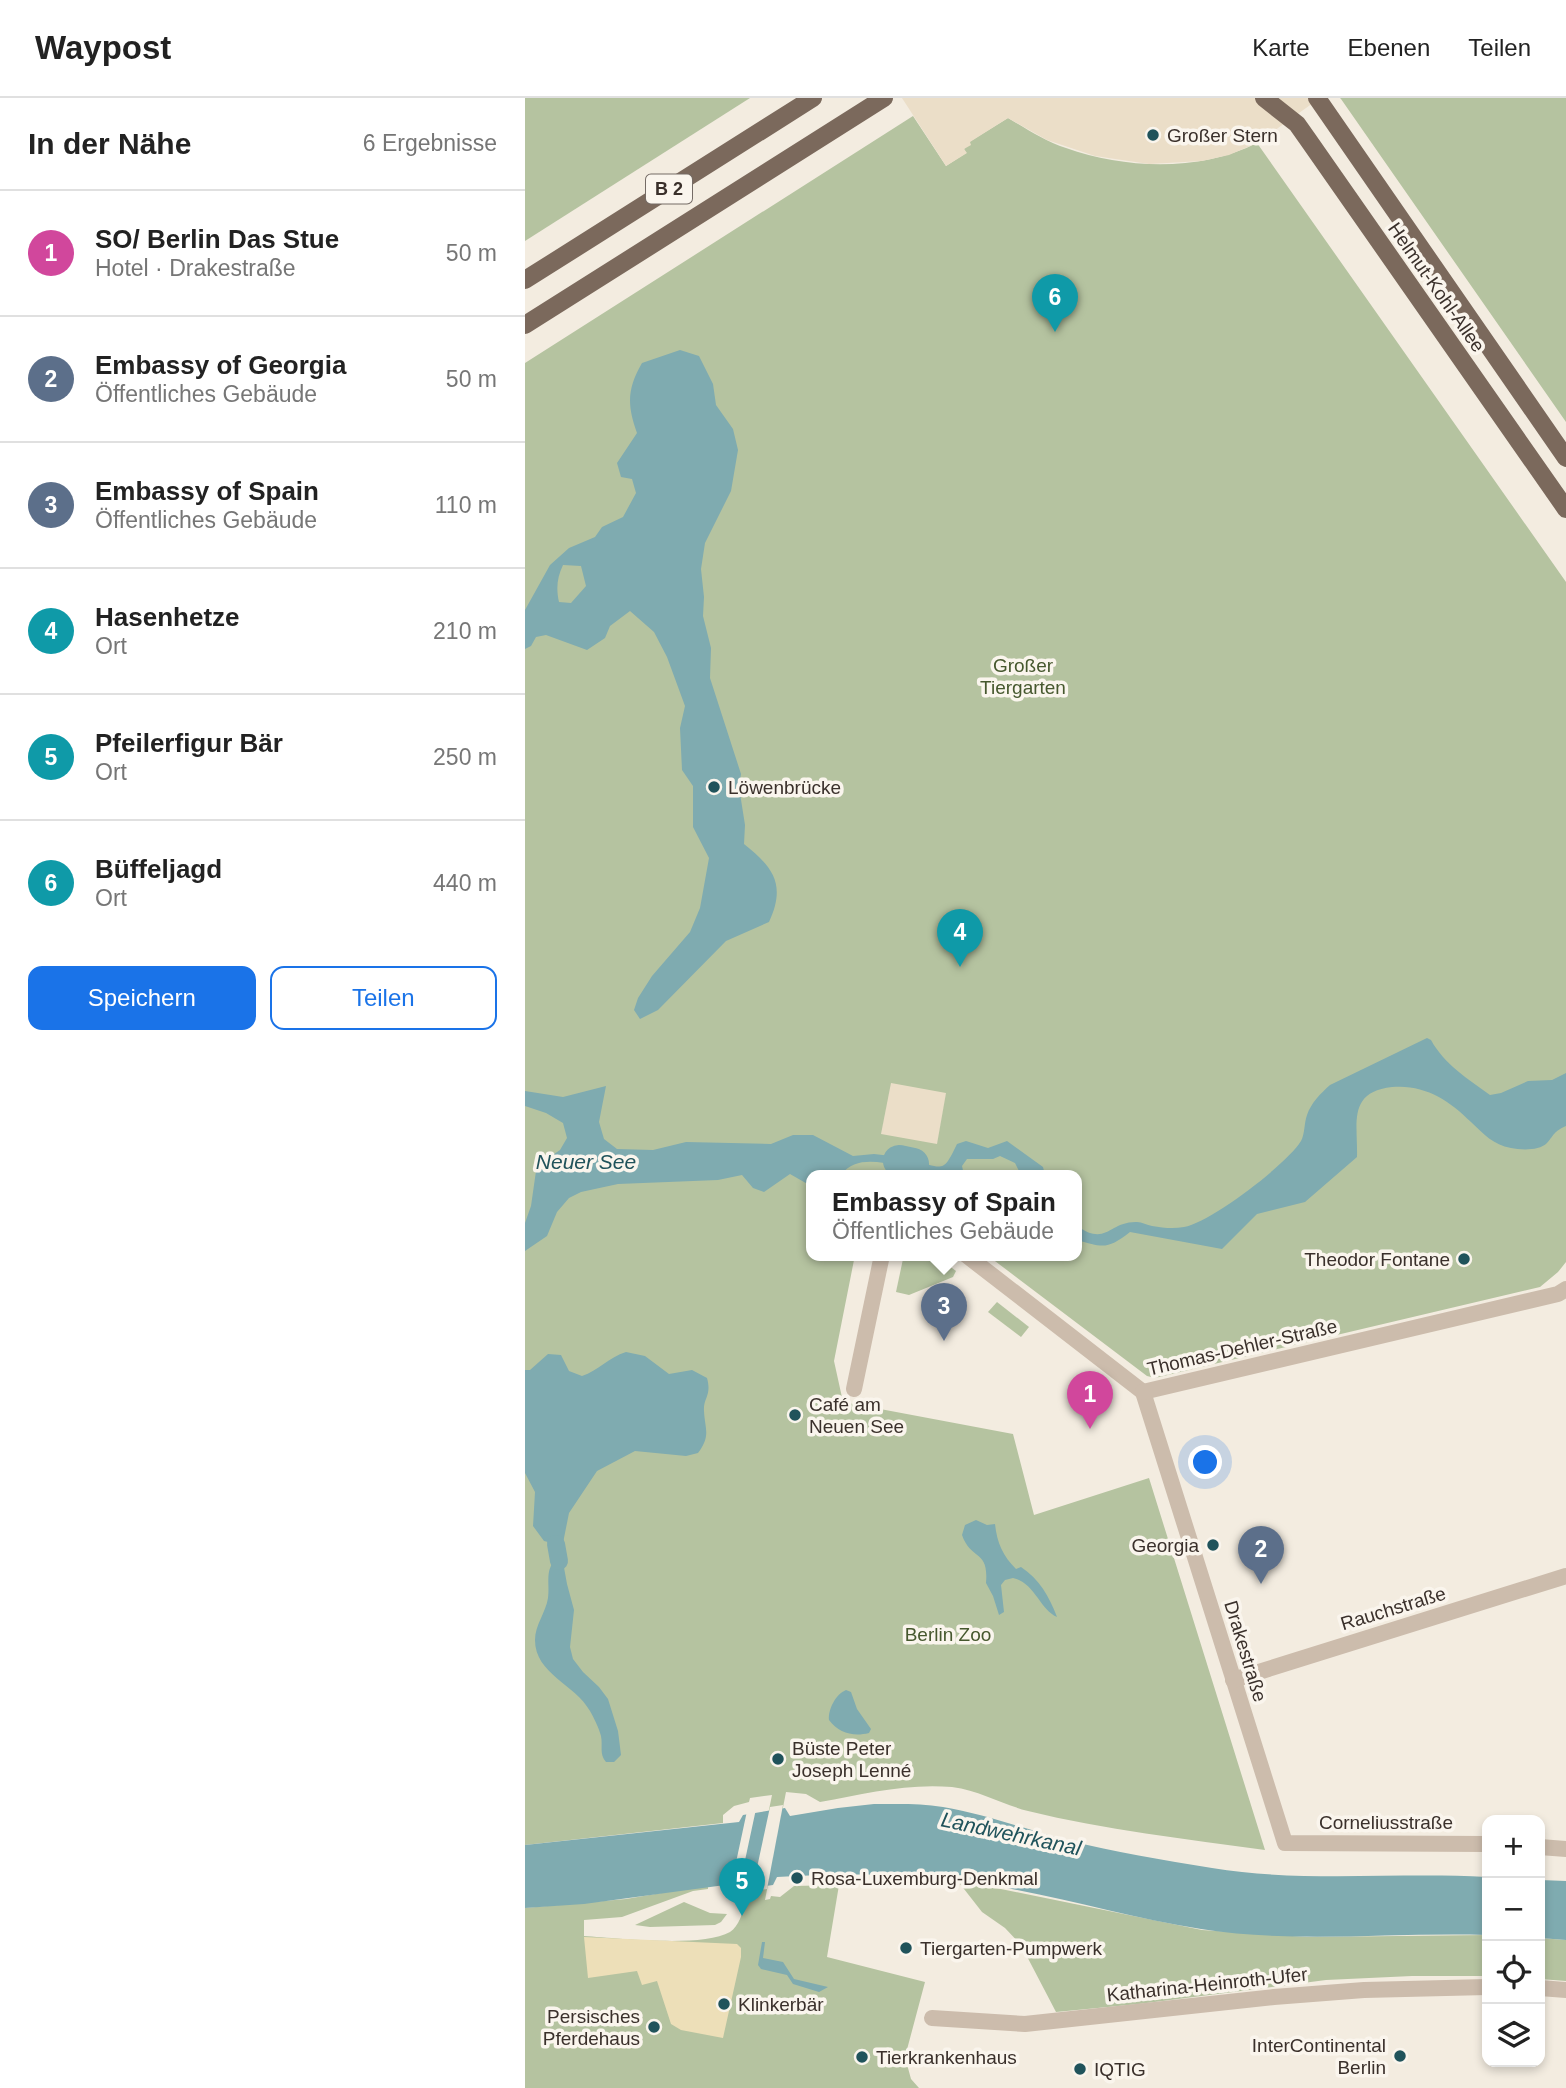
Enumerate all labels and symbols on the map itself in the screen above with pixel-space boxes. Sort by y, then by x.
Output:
place label: Großer Stern [1167,125,1278,146]
marker: Großer Stern [1145,127,1161,143]
road number: B 2 [646,174,692,204]
street label: Helmut-Kohl-Allee [1384,219,1489,356]
pin: 6 [1032,274,1078,332]
park label: Großer Tiergarten [980,655,1066,698]
place label: Löwenbrücke [728,777,841,798]
marker: Löwenbrücke [706,779,722,795]
pin: 4 [937,909,983,967]
water label: Neuer See [536,1150,636,1173]
place label: Theodor Fontane [1304,1249,1450,1270]
marker: Theodor Fontane [1456,1251,1472,1267]
pin: 3 [921,1283,967,1341]
street label: Thomas-Dehler-Straße [1145,1315,1339,1380]
pin: 1 [1067,1371,1113,1429]
place label: Café am Neuen See [809,1394,904,1437]
marker: Café am Neuen See [787,1407,803,1423]
your location [1188,1445,1222,1479]
pin: 2 [1238,1526,1284,1584]
place label: Georgia [1131,1535,1199,1556]
marker: Georgia [1205,1537,1221,1553]
street label: Rauchstraße [1338,1583,1448,1634]
street label: Drakestraße [1220,1598,1271,1704]
park label: Berlin Zoo [905,1624,991,1645]
place label: Büste Peter Joseph Lenné [792,1738,911,1781]
marker: Büste Peter Joseph Lenné [770,1751,786,1767]
water label: Landwehrkanal [939,1807,1084,1860]
street label: Corneliusstraße [1319,1812,1453,1833]
pin: 5 [719,1858,765,1916]
place label: Rosa-Luxemburg-Denkmal [811,1868,1038,1889]
marker: Rosa-Luxemburg-Denkmal [789,1870,805,1886]
place label: Tiergarten-Pumpwerk [920,1938,1102,1959]
marker: Tiergarten-Pumpwerk [898,1940,914,1956]
street label: Katharina-Heinroth-Ufer [1106,1963,1309,2005]
place label: Klinkerbär [738,1994,824,2015]
marker: Klinkerbär [716,1996,732,2012]
place label: Persisches Pferdehaus [543,2006,640,2049]
marker: Persisches Pferdehaus [646,2019,662,2035]
place label: InterContinental Berlin [1252,2035,1386,2078]
place label: Tierkrankenhaus [876,2047,1017,2068]
marker: InterContinental Berlin [1392,2048,1408,2064]
marker: Tierkrankenhaus [854,2049,870,2065]
place label: IQTIG [1094,2059,1146,2080]
marker: IQTIG [1072,2061,1088,2077]

